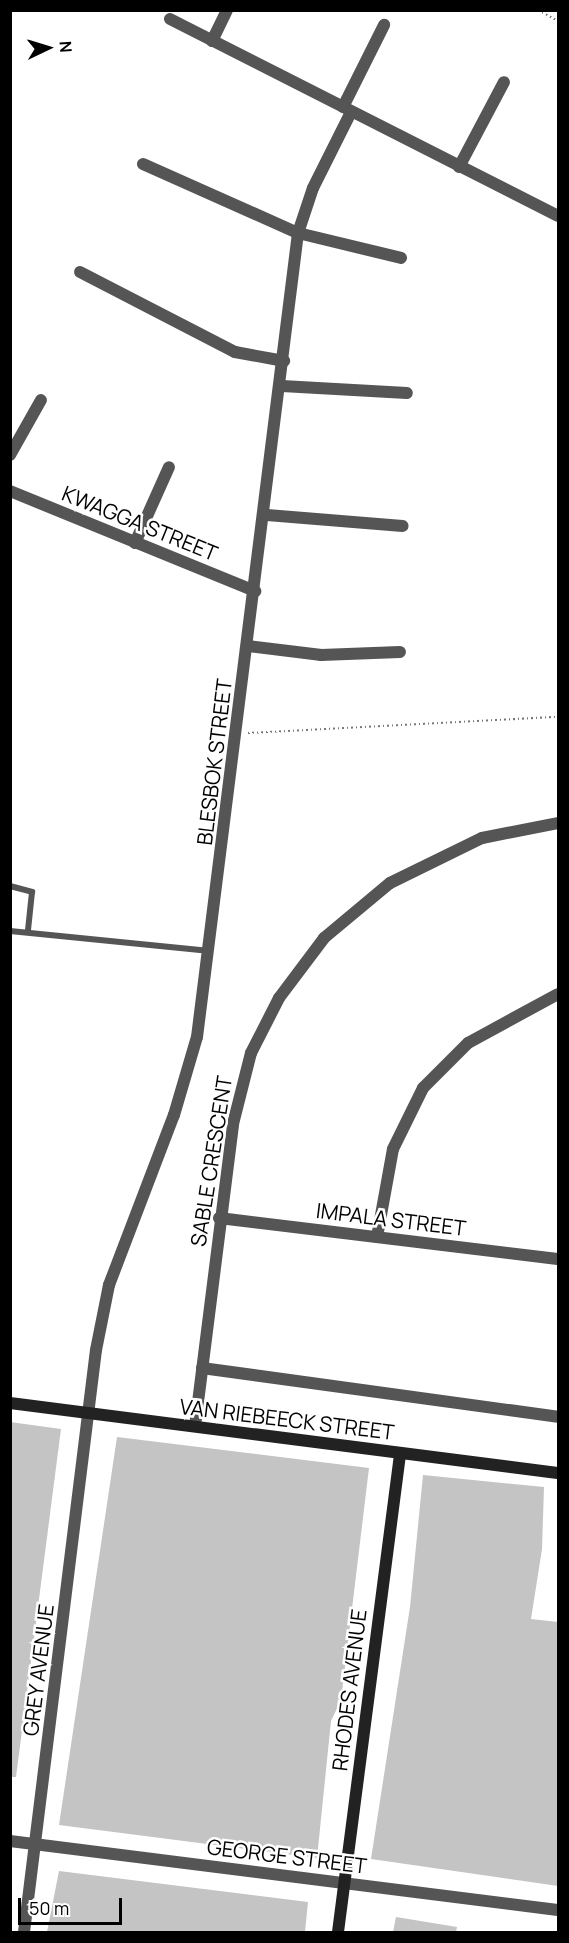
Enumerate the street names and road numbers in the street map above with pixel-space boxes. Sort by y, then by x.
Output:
street label: KWAGGA STREET [59,480,221,566]
street label: BLESBOK STREET [191,677,237,847]
street label: SABLE CRESCENT [185,1074,237,1248]
street label: IMPALA STREET [315,1197,467,1241]
street label: VAN RIEBEECK STREET [178,1393,396,1445]
street label: GREY AVENUE [17,1602,59,1738]
street label: RHODES AVENUE [327,1608,371,1772]
street label: GEORGE STREET [206,1834,368,1878]

